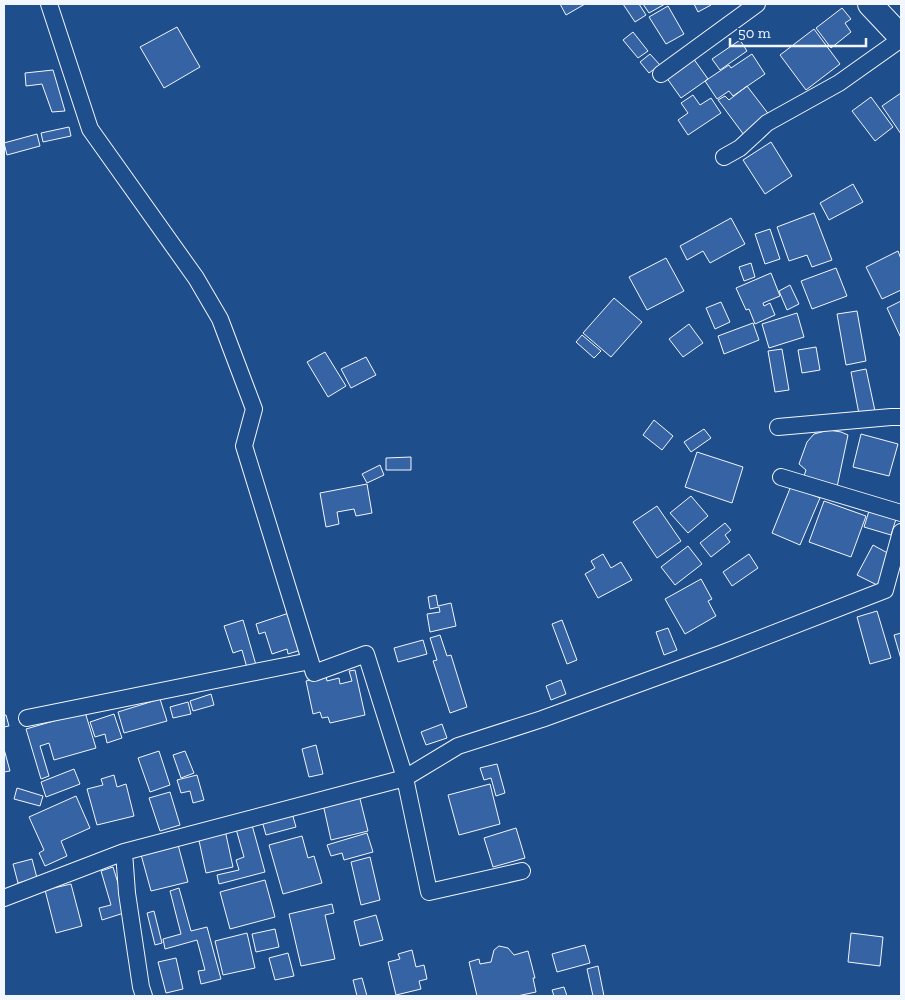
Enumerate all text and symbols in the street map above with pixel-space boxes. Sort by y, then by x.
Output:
scale bar [730,15,866,47]
text: 50 m [738,24,771,42]

